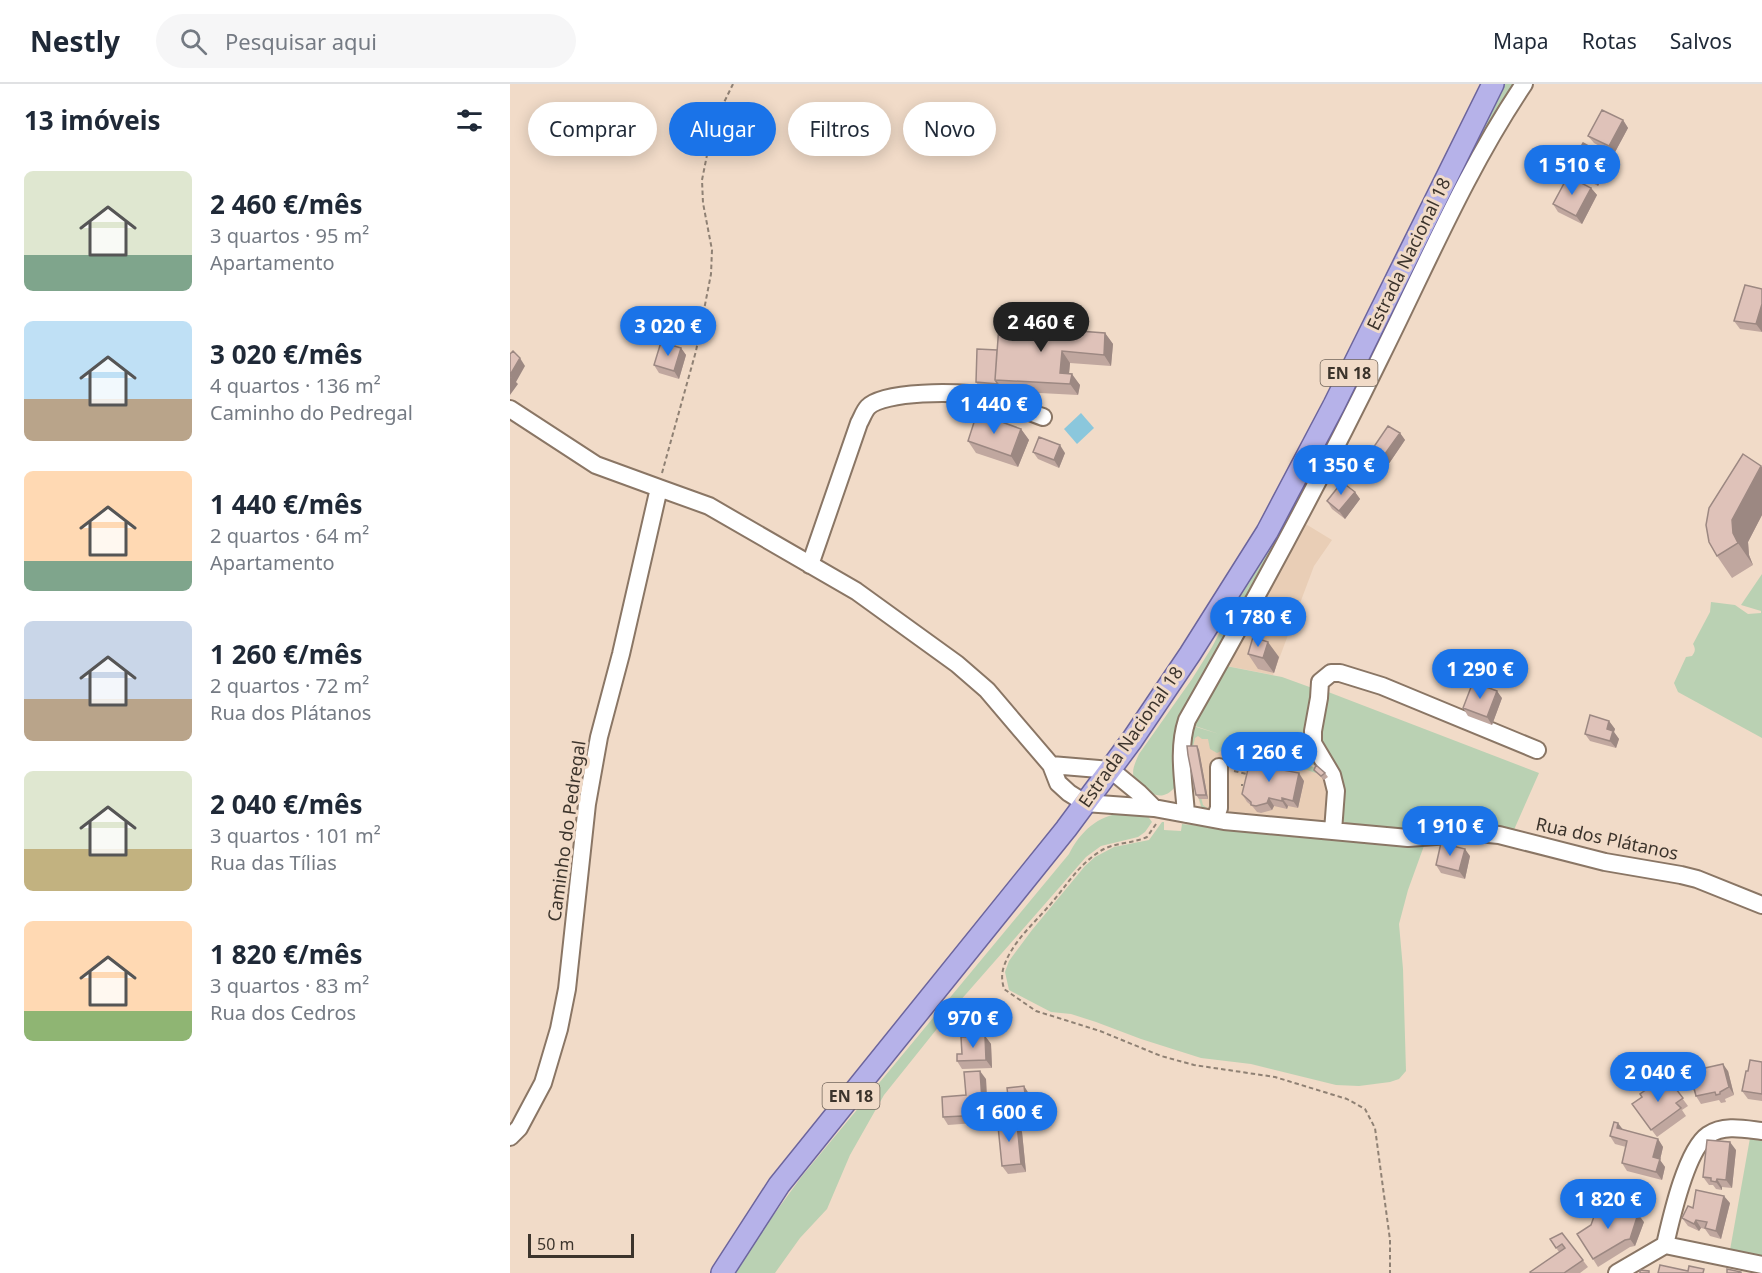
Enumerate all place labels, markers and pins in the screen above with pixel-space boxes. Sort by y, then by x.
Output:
pin: 1 510 € [1517,145,1627,196]
pin: 2 460 € [986,302,1096,353]
pin: 3 020 € [613,306,723,357]
pin: 1 440 € [939,384,1049,435]
pin: 1 350 € [1286,445,1396,496]
pin: 1 780 € [1203,597,1313,648]
pin: 1 290 € [1425,649,1535,700]
pin: 1 260 € [1214,732,1324,783]
pin: 1 910 € [1395,806,1505,857]
pin: 970 € [931,998,1015,1049]
pin: 2 040 € [1603,1052,1713,1103]
pin: 1 600 € [954,1092,1064,1143]
pin: 1 820 € [1553,1179,1663,1230]

